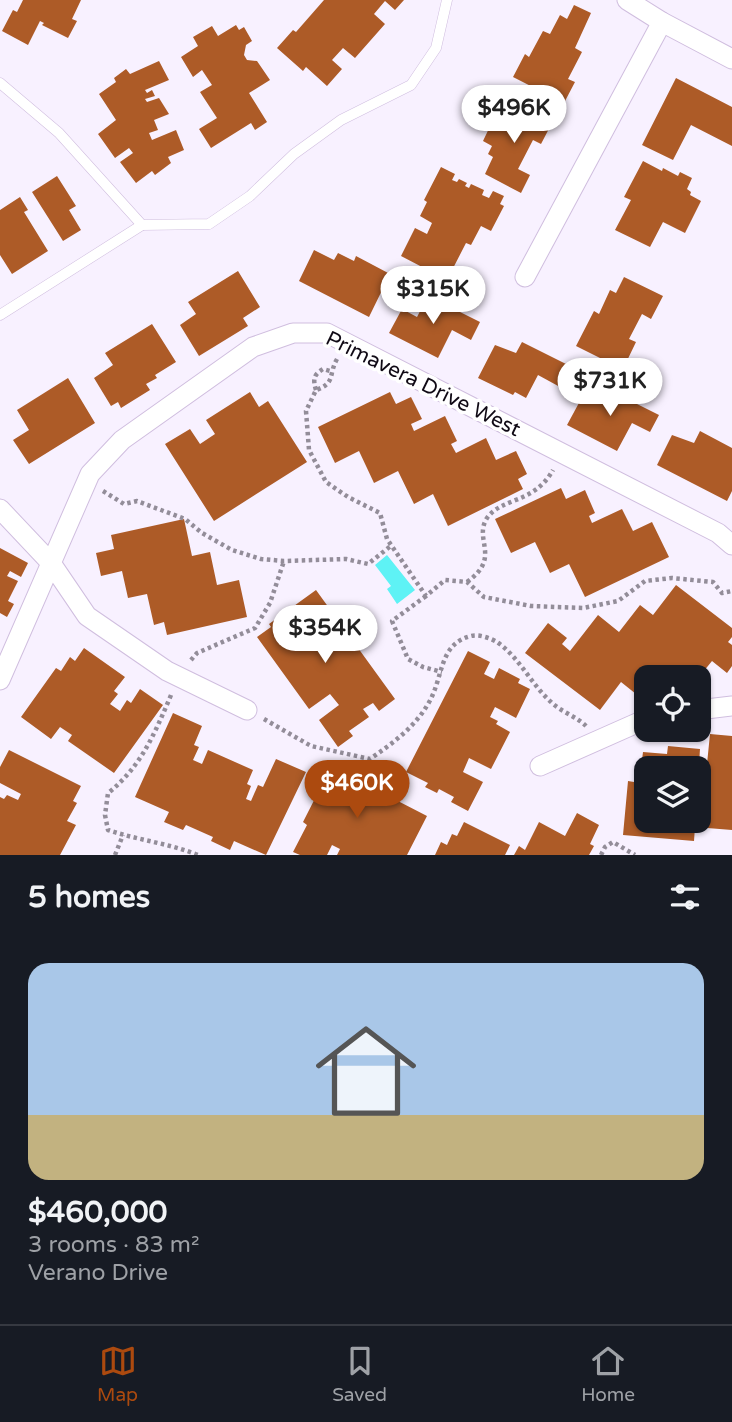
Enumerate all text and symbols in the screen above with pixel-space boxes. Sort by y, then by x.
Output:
pin: $496K [465,86,563,145]
text: $496K [478,94,550,122]
pin: $315K [384,266,482,326]
text: $315K [397,275,469,303]
street label: Primavera Drive West [322,326,524,442]
pin: $731K [561,358,659,418]
text: $731K [574,367,646,395]
pin: $354K [276,606,374,665]
text: $354K [289,614,361,642]
map controls [634,665,711,833]
button: locate [634,665,711,742]
button: layers [634,756,711,833]
pin: $460K [308,760,406,820]
text: $460K [321,769,393,797]
icon: filters [666,878,704,916]
text: 5 homes [28,879,150,916]
icon: home [303,1008,429,1134]
text: $460,000 [28,1194,167,1231]
text: 3 rooms · 83 m² [28,1231,199,1259]
text: Verano Drive [28,1259,168,1287]
tab: Map [97,1342,138,1406]
tab: Saved [332,1342,387,1406]
tab: Home [581,1342,635,1406]

